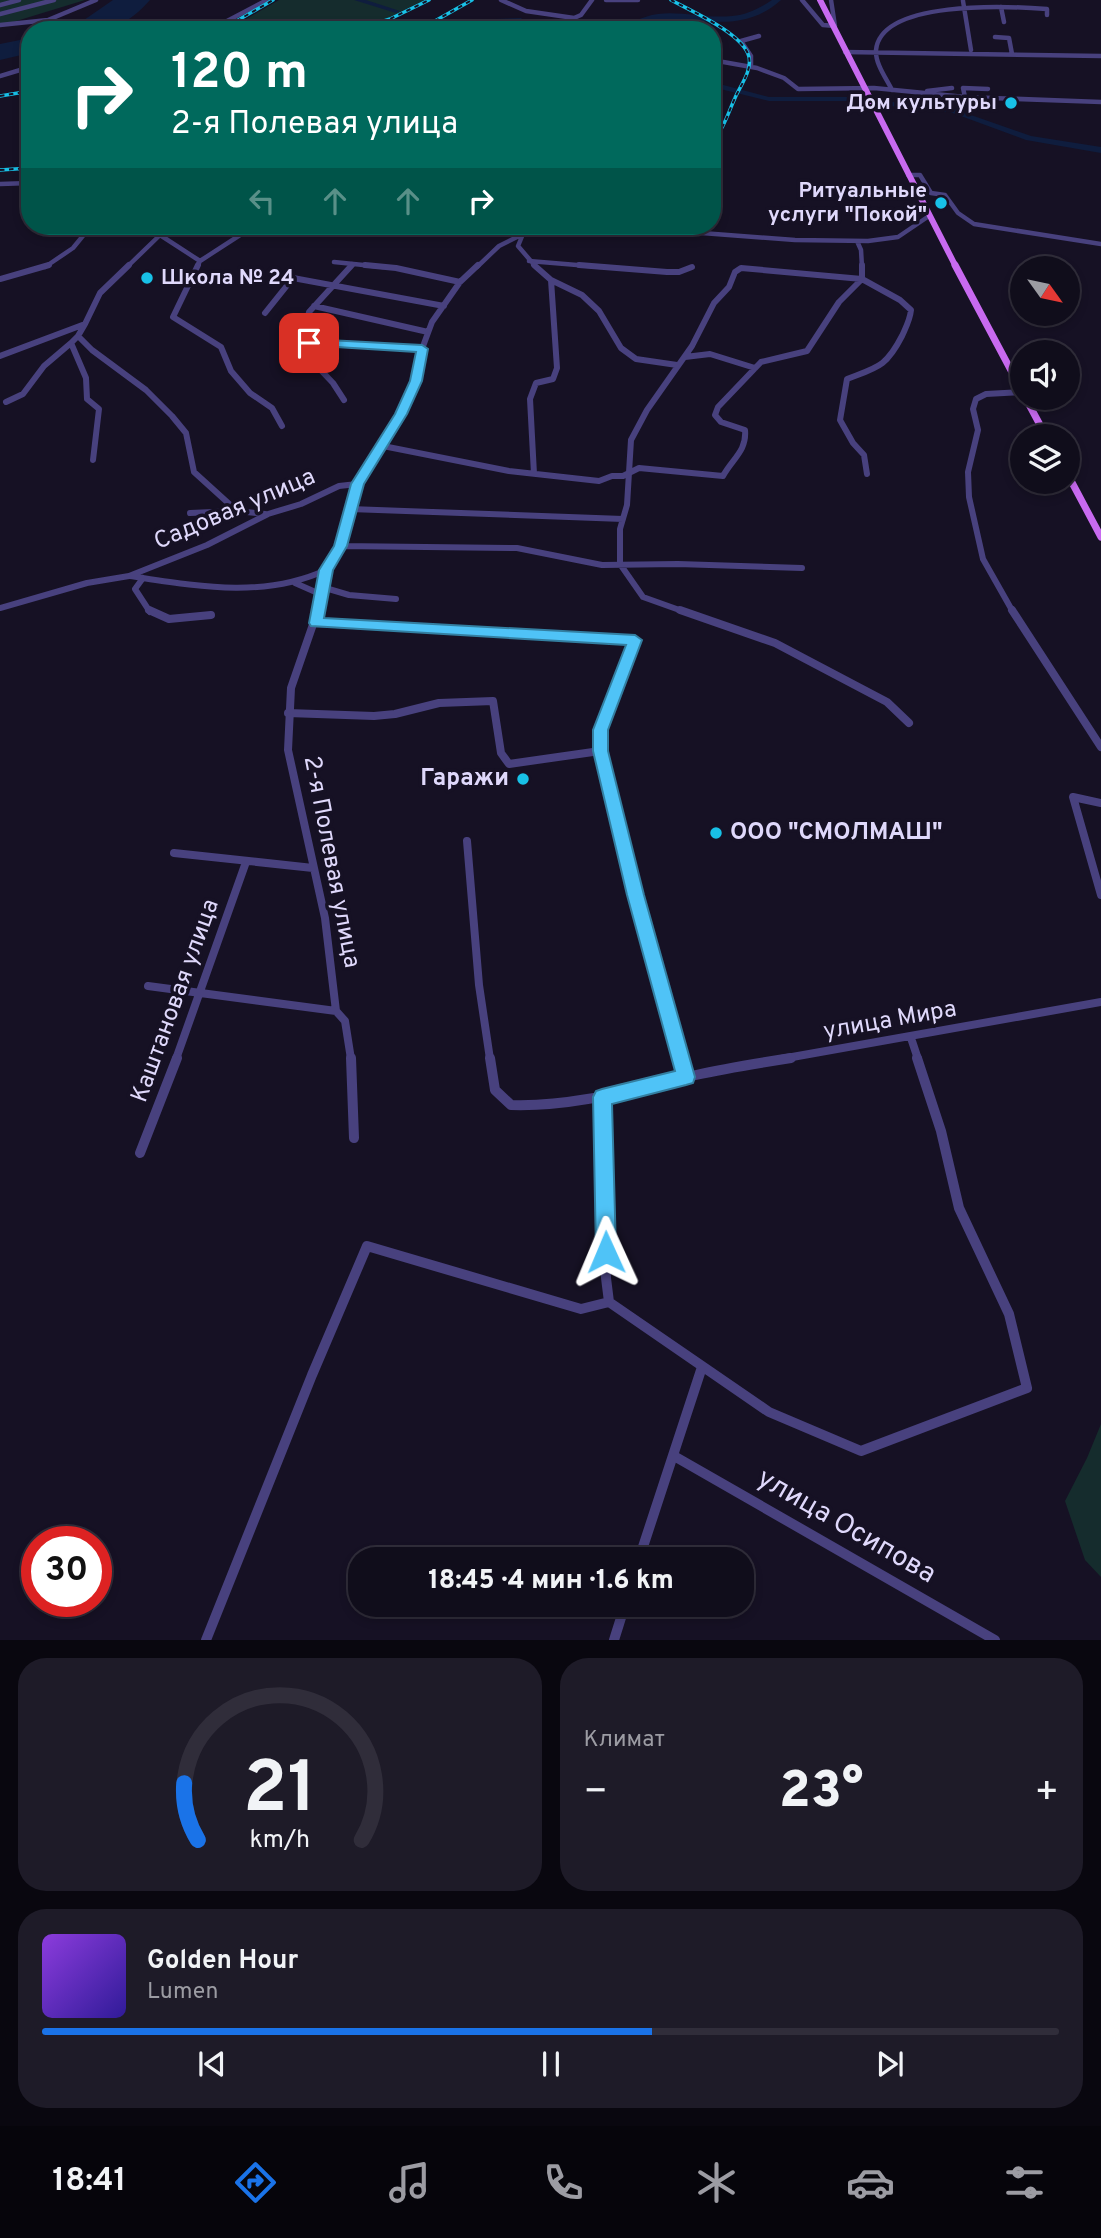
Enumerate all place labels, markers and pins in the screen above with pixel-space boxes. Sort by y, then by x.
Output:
place label: Дом культуры [846,90,997,117]
marker: Дом культуры [1003,95,1019,111]
place label: Ритуальные услуги "Покой" [768,178,927,229]
marker: Ритуальные услуги "Покой" [933,195,949,211]
place label: Школа № 24 [161,265,294,292]
marker: Школа № 24 [139,270,155,286]
pin [279,313,339,373]
place label: Гаражи [420,764,509,794]
marker: Гаражи [515,771,531,787]
place label: ООО "СМОЛМАШ" [730,818,943,848]
marker: ООО "СМОЛМАШ" [708,825,724,841]

